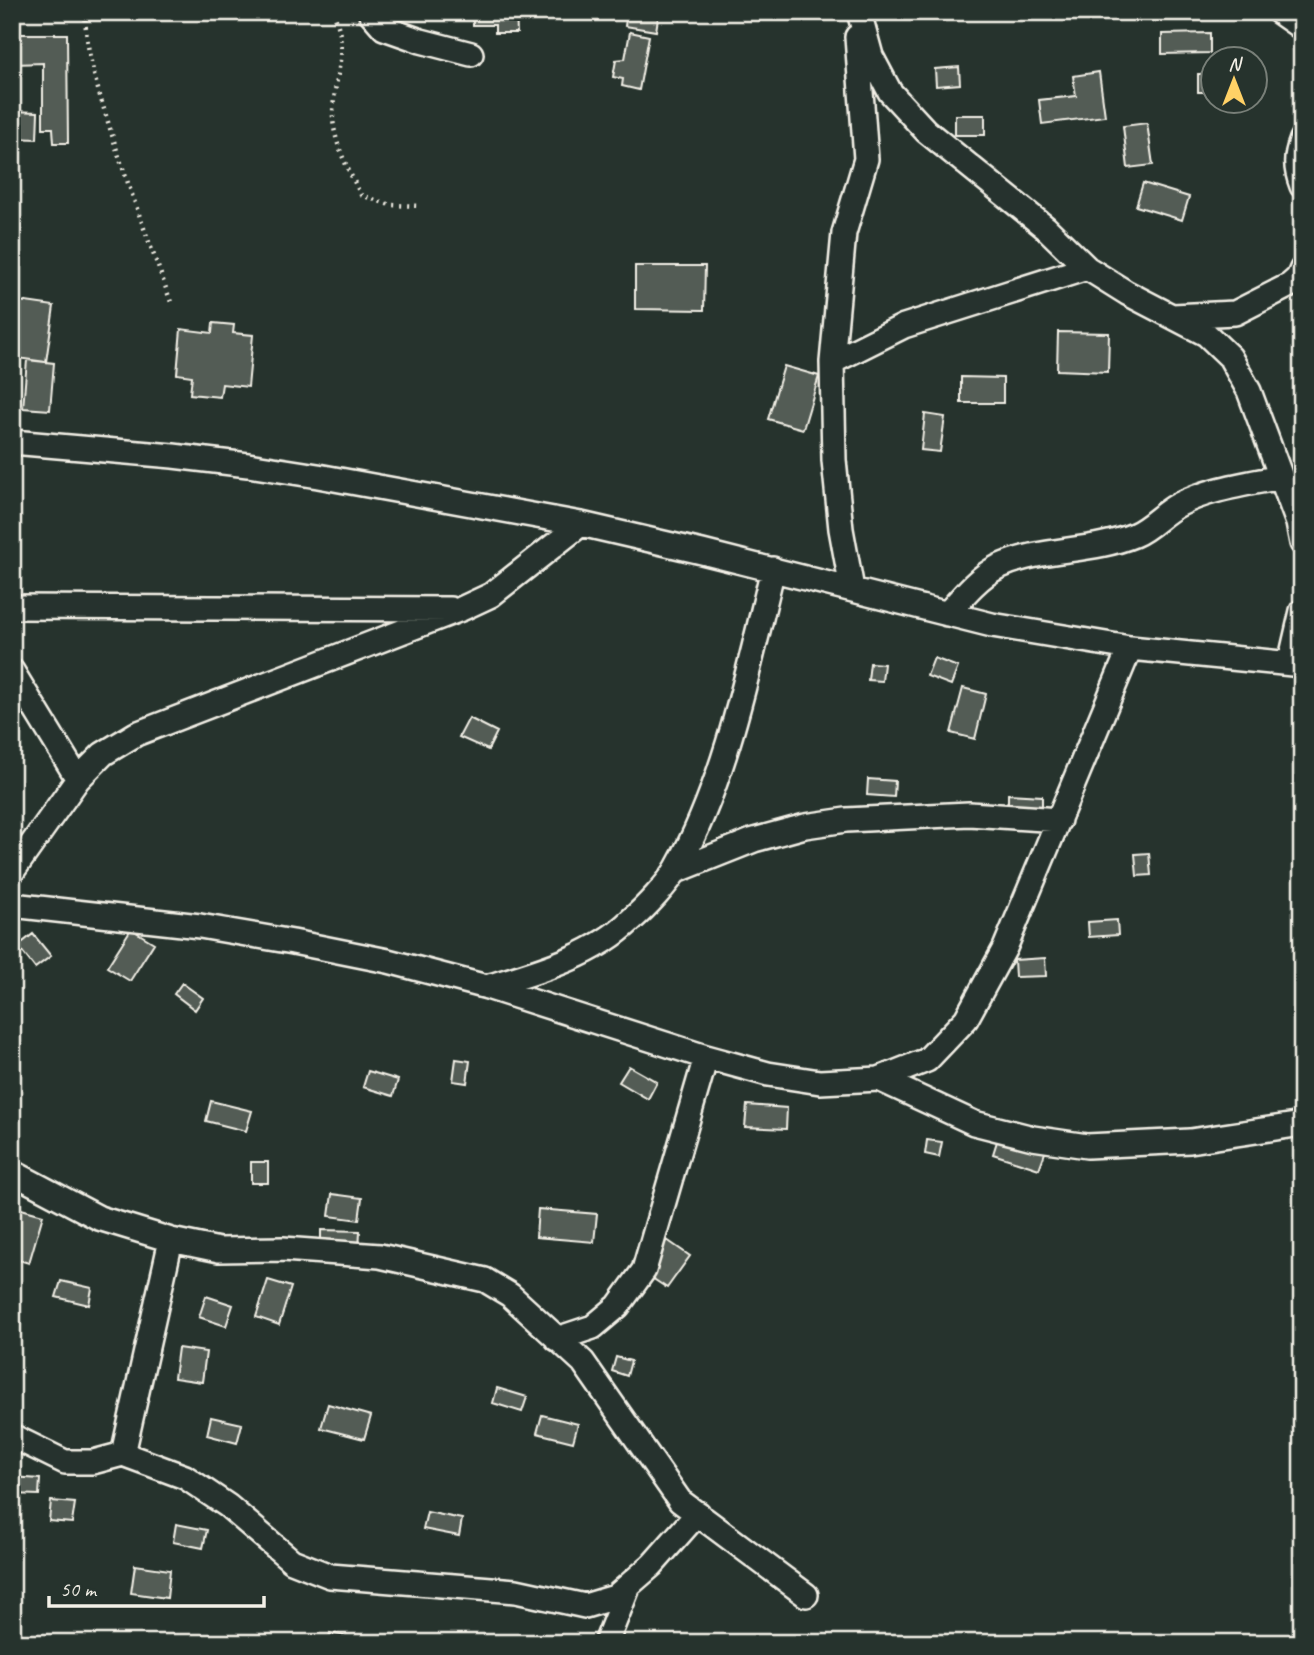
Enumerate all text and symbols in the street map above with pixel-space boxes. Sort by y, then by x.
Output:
north arrow [1198,46,1268,116]
text: N [1228,52,1243,76]
scale bar [49,1564,264,1608]
text: 50 m [60,1576,98,1602]

